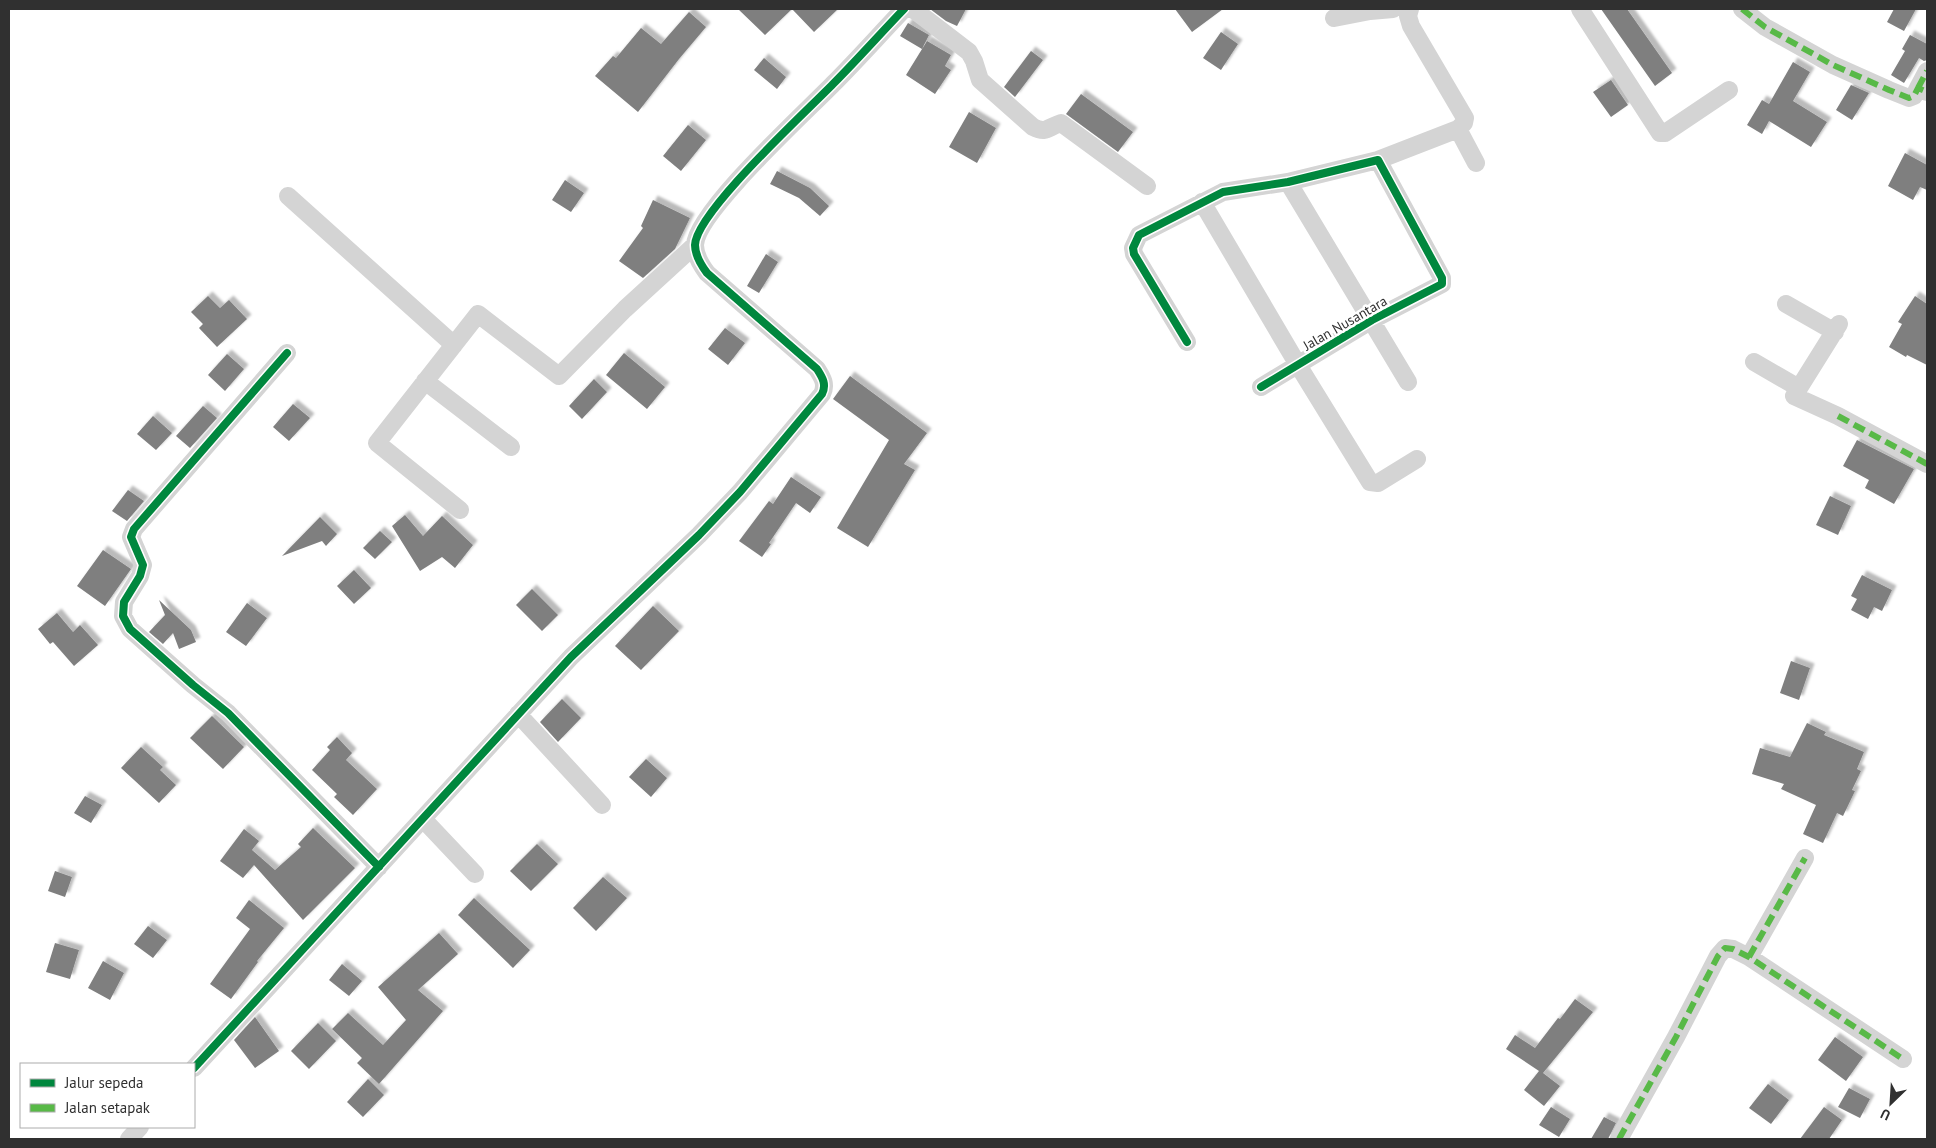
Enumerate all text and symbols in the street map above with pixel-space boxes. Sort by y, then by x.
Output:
street label: Jalan Nusantara [1299,292,1390,355]
legend [20,1063,195,1128]
text: Jalur sepeda [64,1073,144,1092]
north arrow [1866,1078,1916,1128]
text: Jalan setapak [64,1098,151,1117]
text: U [1878,1105,1893,1125]

